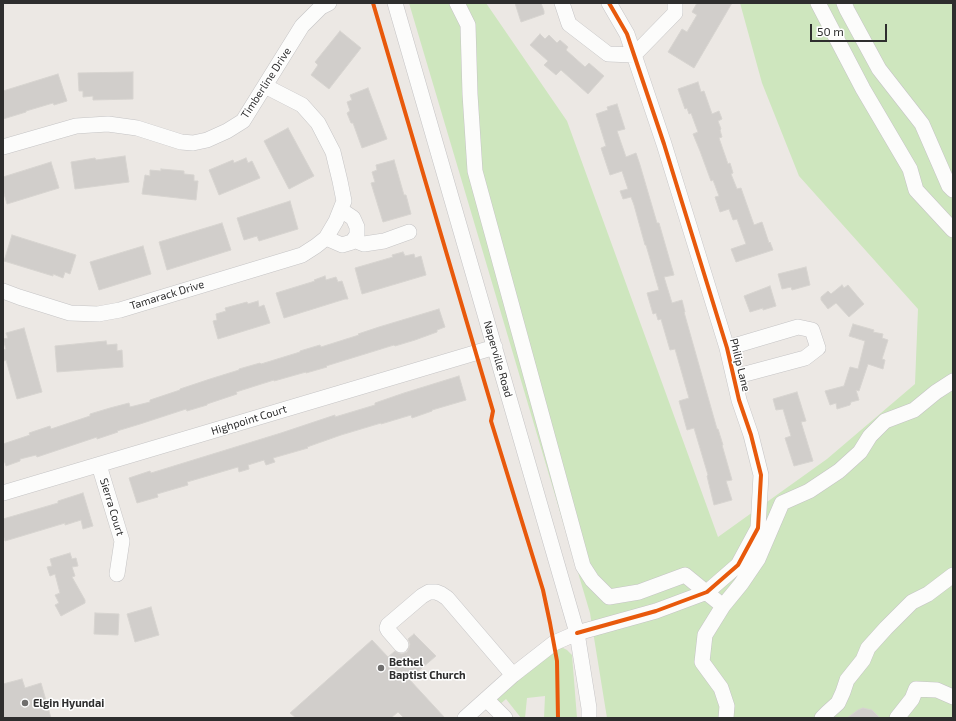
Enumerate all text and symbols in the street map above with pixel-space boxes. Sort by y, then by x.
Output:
scale bar [812,16,889,42]
text: 50 m [817,24,844,38]
street label: Timberline Drive [238,45,294,121]
street label: Tamarack Drive [128,277,206,313]
street label: Naperville Road [481,319,515,399]
street label: Philip Lane [727,337,753,393]
street label: Highpoint Court [210,402,288,438]
street label: Sierra Court [97,477,127,537]
place label: Bethel Baptist Church [389,655,466,681]
marker: Bethel Baptist Church [376,663,386,673]
place label: Elgin Hyundai [33,696,104,710]
marker: Elgin Hyundai [20,698,30,708]

